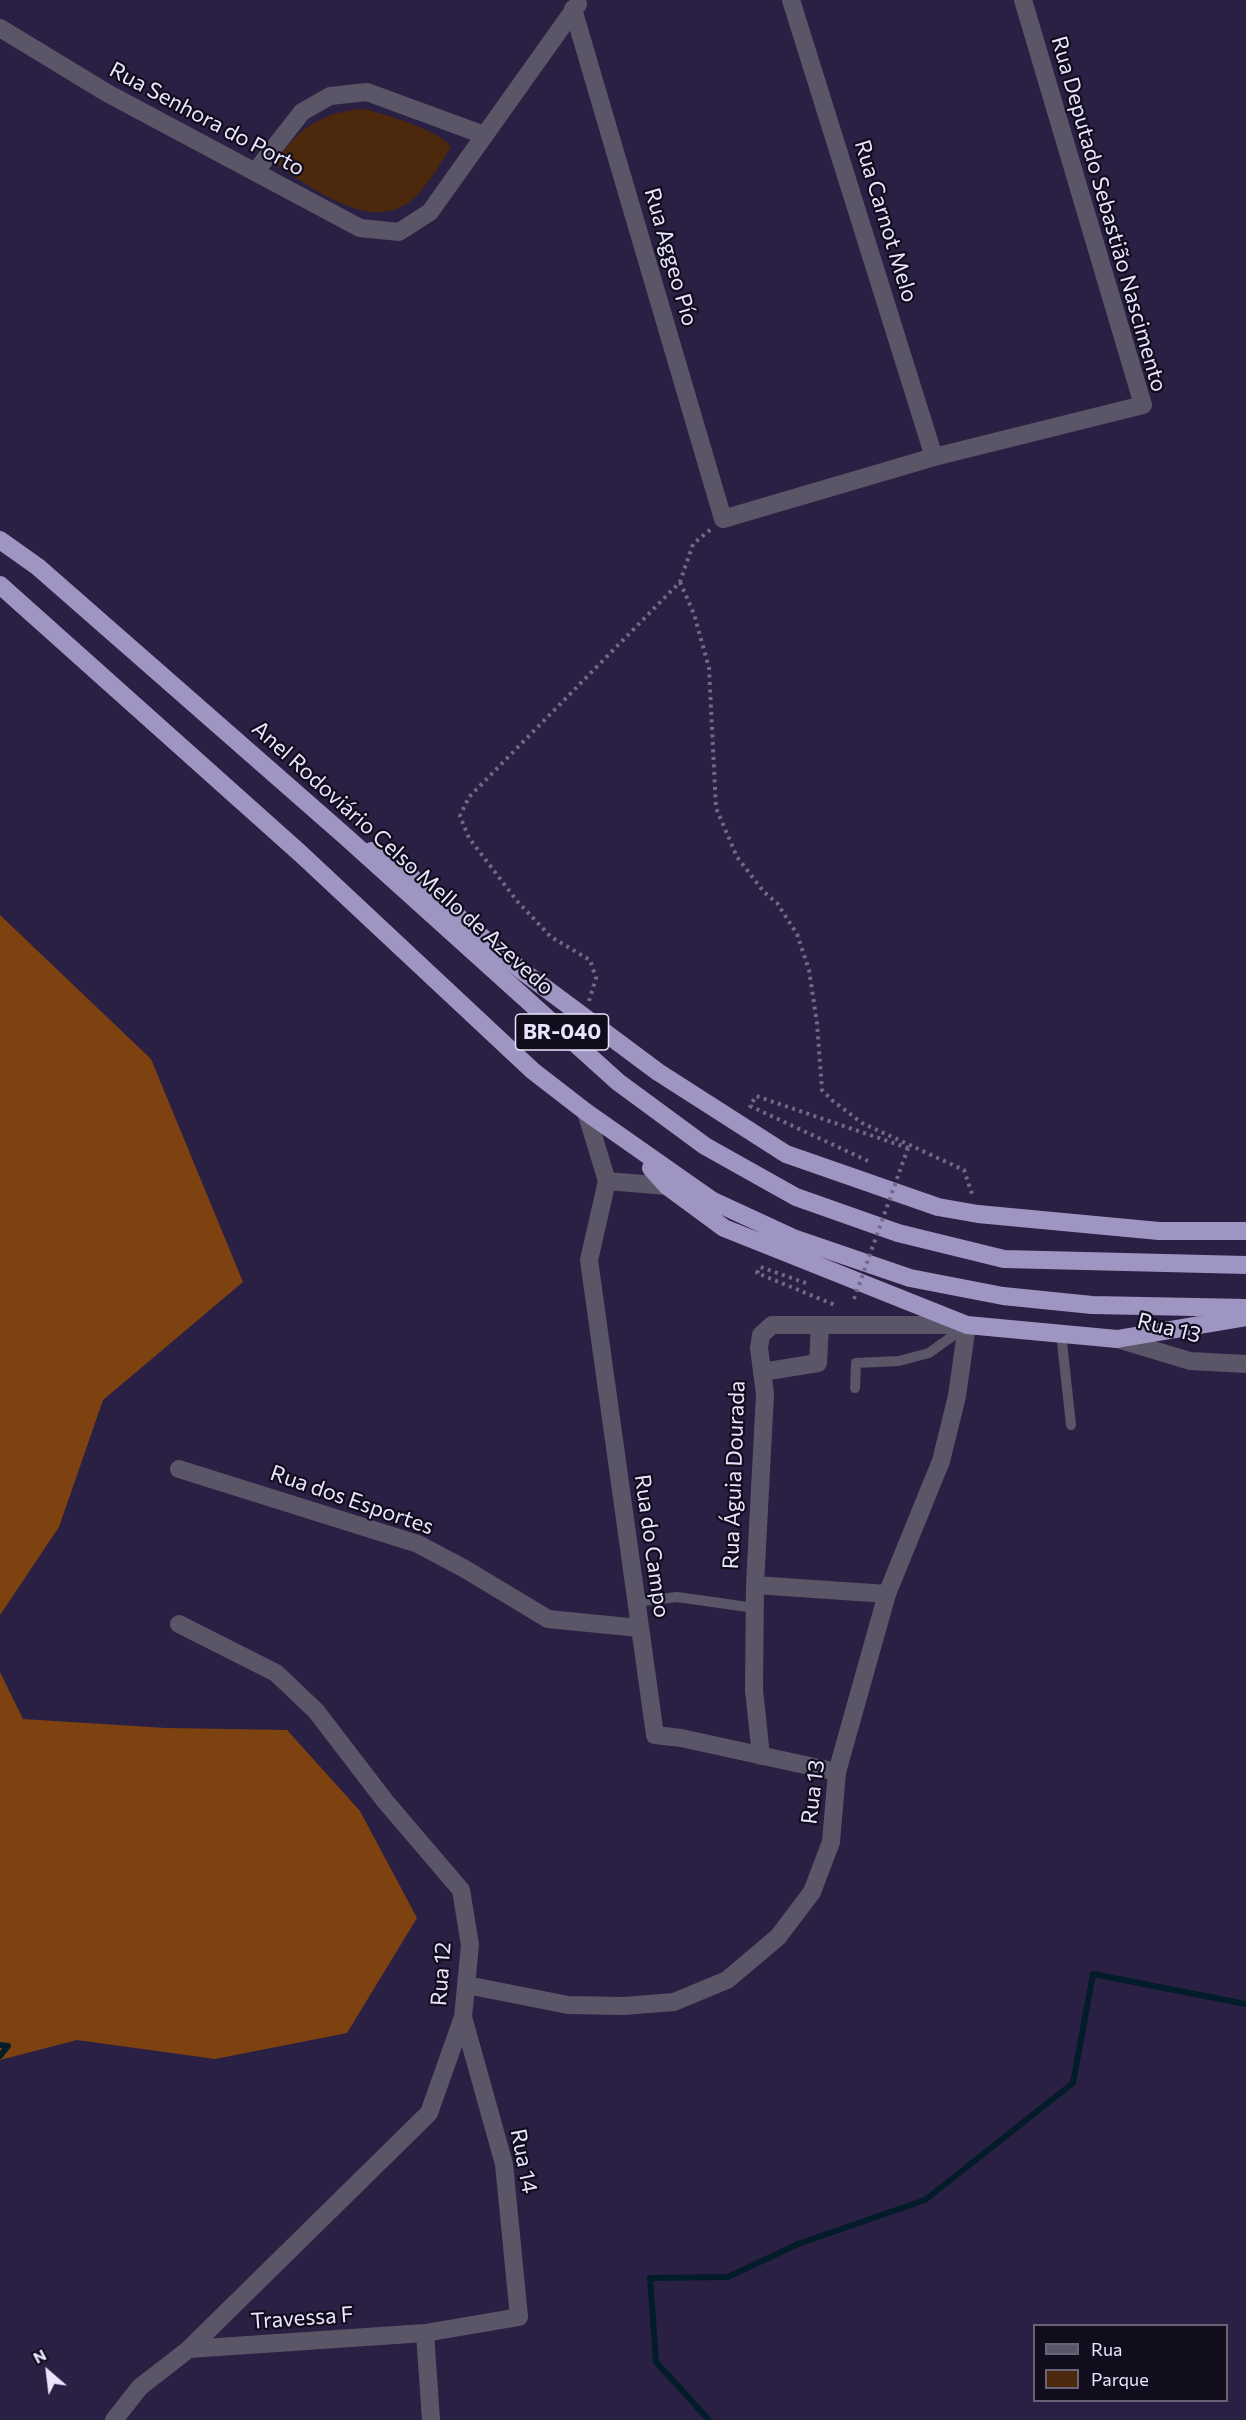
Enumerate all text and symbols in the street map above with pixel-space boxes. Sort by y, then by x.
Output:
street label: Rua Deputado Sebastião Nascimento [1045,33,1173,395]
street label: Rua Senhora do Porto [105,56,309,182]
street label: Rua Carnot Melo [849,137,923,305]
street label: Rua Aggeo Pío [639,185,703,329]
street label: Anel Rodoviário Celso Mello de Azevedo [247,715,559,1001]
road number: BR-040 [516,1014,608,1050]
street label: Rua 13 [1134,1307,1204,1349]
street label: Rua Águia Dourada [718,1380,750,1570]
street label: Rua dos Esportes [267,1460,437,1540]
street label: Rua do Campo [629,1473,675,1619]
street label: Rua 13 [796,1758,830,1826]
street label: Rua 12 [426,1941,456,2007]
street label: Rua 14 [505,2126,543,2196]
street label: Travessa F [250,2301,354,2335]
legend [1033,2324,1228,2402]
text: Rua [1091,2338,1122,2360]
north arrow [18,2342,78,2402]
text: N [30,2344,49,2367]
text: Parque [1091,2368,1149,2390]

